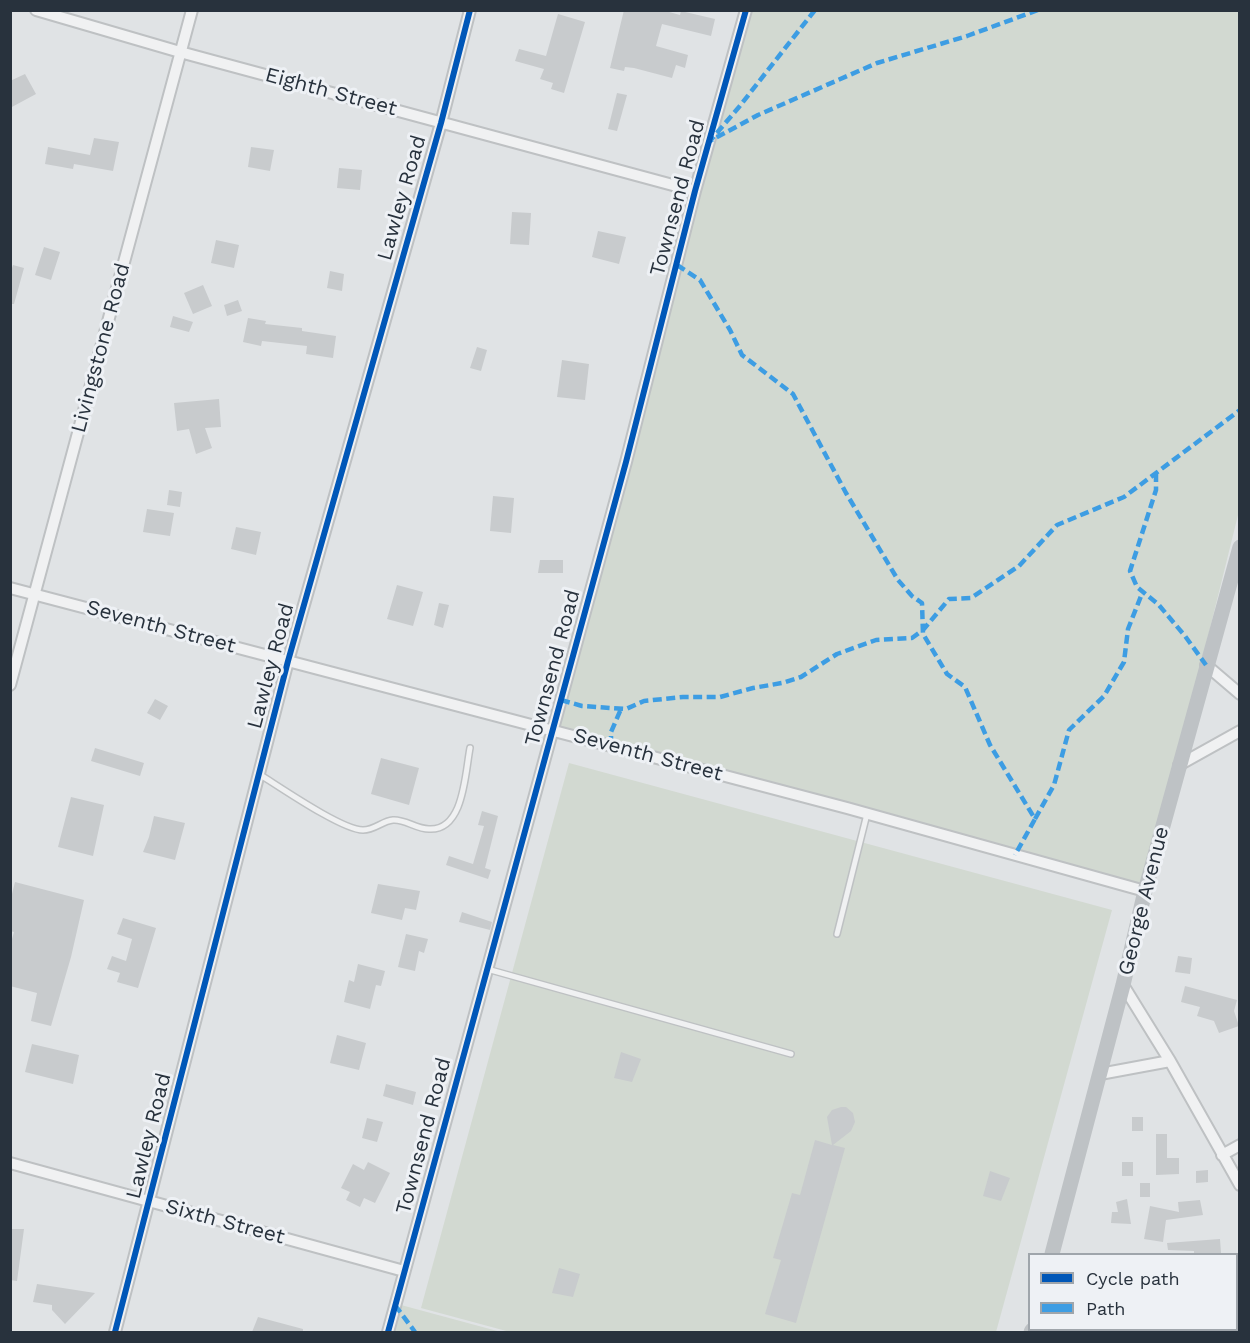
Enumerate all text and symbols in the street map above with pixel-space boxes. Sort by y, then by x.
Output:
street label: Eighth Street [262,62,400,122]
street label: Townsend Road [645,117,711,279]
street label: Lawley Road [372,132,432,264]
street label: Livingstone Road [66,260,136,436]
street label: Townsend Road [520,587,586,749]
street label: Seventh Street [84,595,238,659]
street label: Lawley Road [242,600,300,732]
street label: Seventh Street [571,723,725,787]
street label: George Avenue [1113,824,1175,978]
street label: Townsend Road [391,1055,457,1217]
street label: Lawley Road [121,1070,177,1202]
street label: Sixth Street [163,1194,287,1250]
legend [1028,1253,1238,1331]
text: Cycle path [1086,1268,1180,1289]
text: Path [1086,1298,1126,1319]

